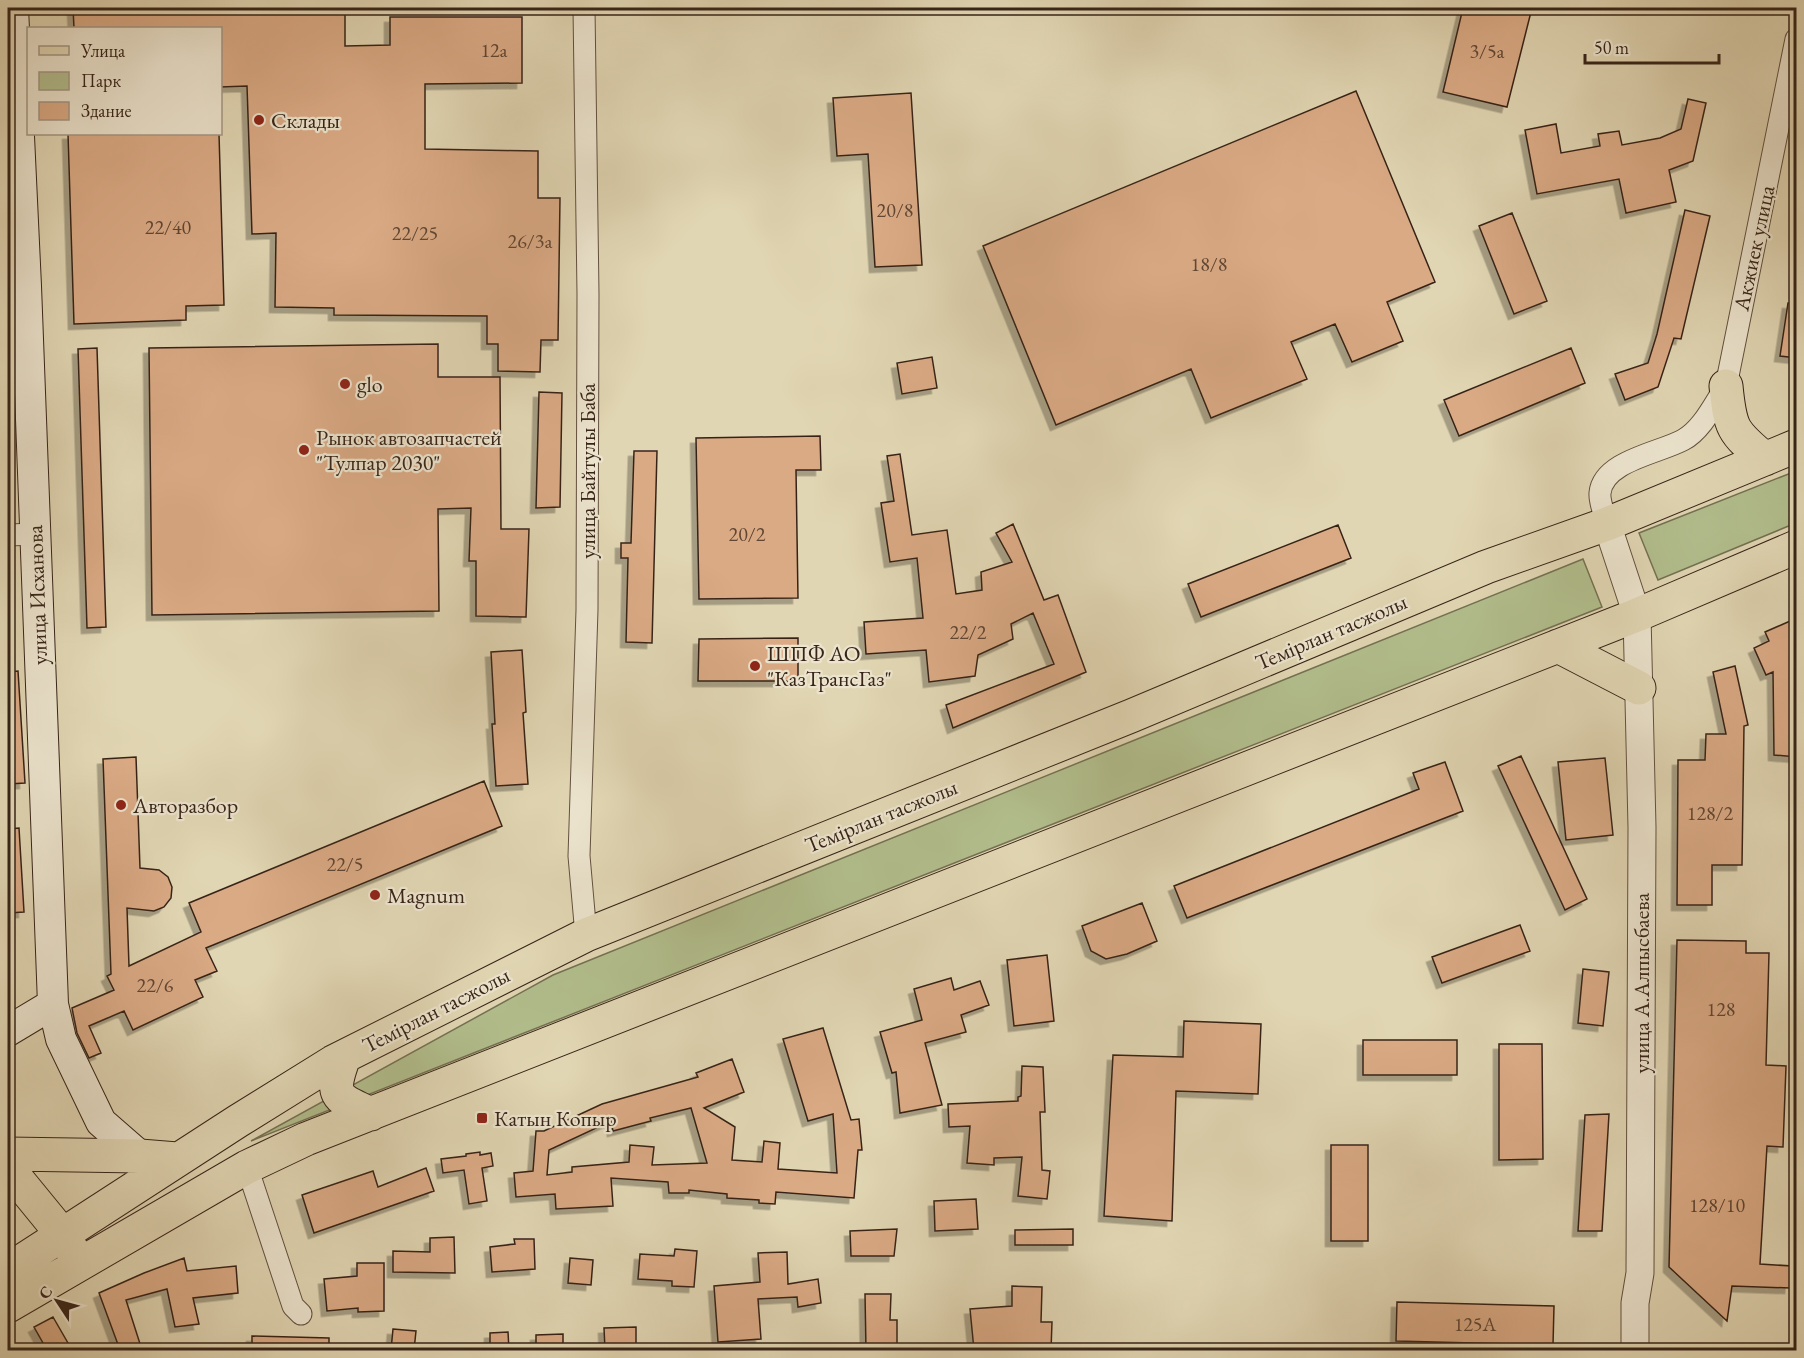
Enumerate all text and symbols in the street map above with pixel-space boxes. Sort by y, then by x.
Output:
legend [27,27,222,135]
scale bar [1585,27,1718,65]
text: 50 m [1594,36,1629,59]
house number: 12а [480,37,508,63]
house number: 3/5а [1469,38,1505,64]
text: Улица [80,39,126,62]
text: Парк [81,69,121,92]
text: Здание [81,99,131,122]
place label: Склады [271,106,340,135]
marker: Склады [252,113,266,127]
street label: Акжиек улица [1726,182,1781,314]
house number: 20/8 [877,197,913,223]
house number: 22/40 [145,214,192,240]
house number: 22/25 [392,220,438,246]
house number: 26/3а [508,228,552,254]
house number: 18/8 [1191,251,1227,277]
place label: glo [357,370,383,399]
marker: glo [338,377,352,391]
street label: улица Байтулы Баба [573,383,602,559]
place label: Рынок автозапчастей "Тулпар 2030" [316,423,502,477]
marker: Рынок автозапчастей "Тулпар 2030" [297,443,311,457]
house number: 20/2 [729,521,766,547]
street label: улица Исханова [20,524,54,666]
street label: Темірлан тасжолы [1251,587,1411,677]
house number: 22/2 [950,619,987,645]
place label: ШПФ АО "КазТрансГаз" [767,639,892,693]
marker: ШПФ АО "КазТрансГаз" [748,659,762,673]
street label: Темірлан тасжолы [800,772,962,860]
place label: Авторазбор [132,791,238,820]
marker: Авторазбор [114,798,128,812]
house number: 128/2 [1687,800,1734,826]
house number: 22/5 [327,851,363,877]
place label: Magnum [387,881,465,910]
marker: Magnum [368,888,382,902]
street label: улица А.Алпысбаева [1627,892,1656,1073]
street label: Темірлан тасжолы [357,960,515,1060]
house number: 22/6 [137,972,174,998]
house number: 128 [1707,996,1735,1022]
place label: Катын Копыр [494,1104,617,1133]
marker: Катын Копыр [475,1111,489,1125]
house number: 128/10 [1689,1192,1745,1218]
north arrow [27,1271,87,1331]
text: С [33,1282,57,1303]
house number: 125А [1454,1311,1496,1337]

